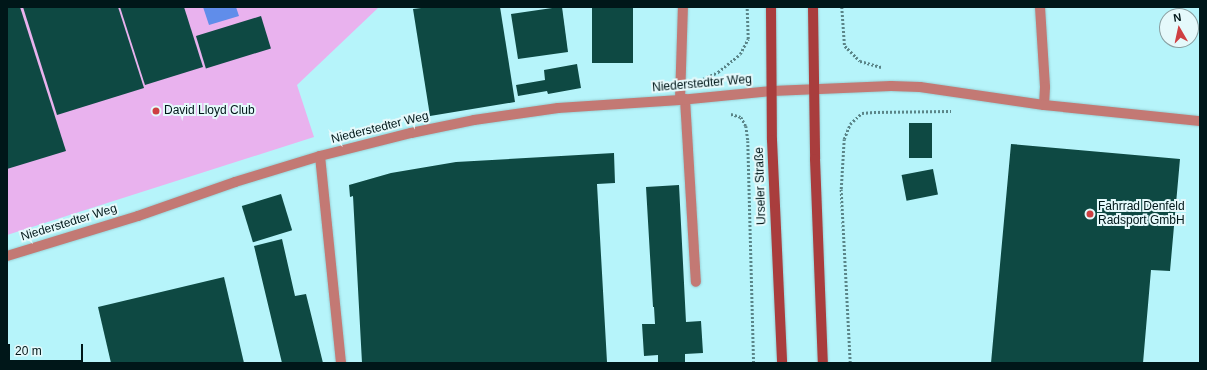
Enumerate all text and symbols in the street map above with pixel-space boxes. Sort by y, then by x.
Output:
north arrow [1159,8,1199,48]
text: N [1172,11,1182,24]
street label: Niederstedter Weg [652,72,752,96]
place label: David Lloyd Club [164,104,255,118]
marker: David Lloyd Club [151,106,161,116]
street label: Niederstedter Weg [330,109,430,147]
street label: Urseler Straße [752,147,770,225]
place label: Fahrrad Denfeld Radsport GmbH [1098,200,1185,228]
street label: Niederstedter Weg [19,202,119,244]
marker: Fahrrad Denfeld Radsport GmbH [1085,209,1095,219]
scale bar [10,336,85,362]
text: 20 m [15,344,42,358]

